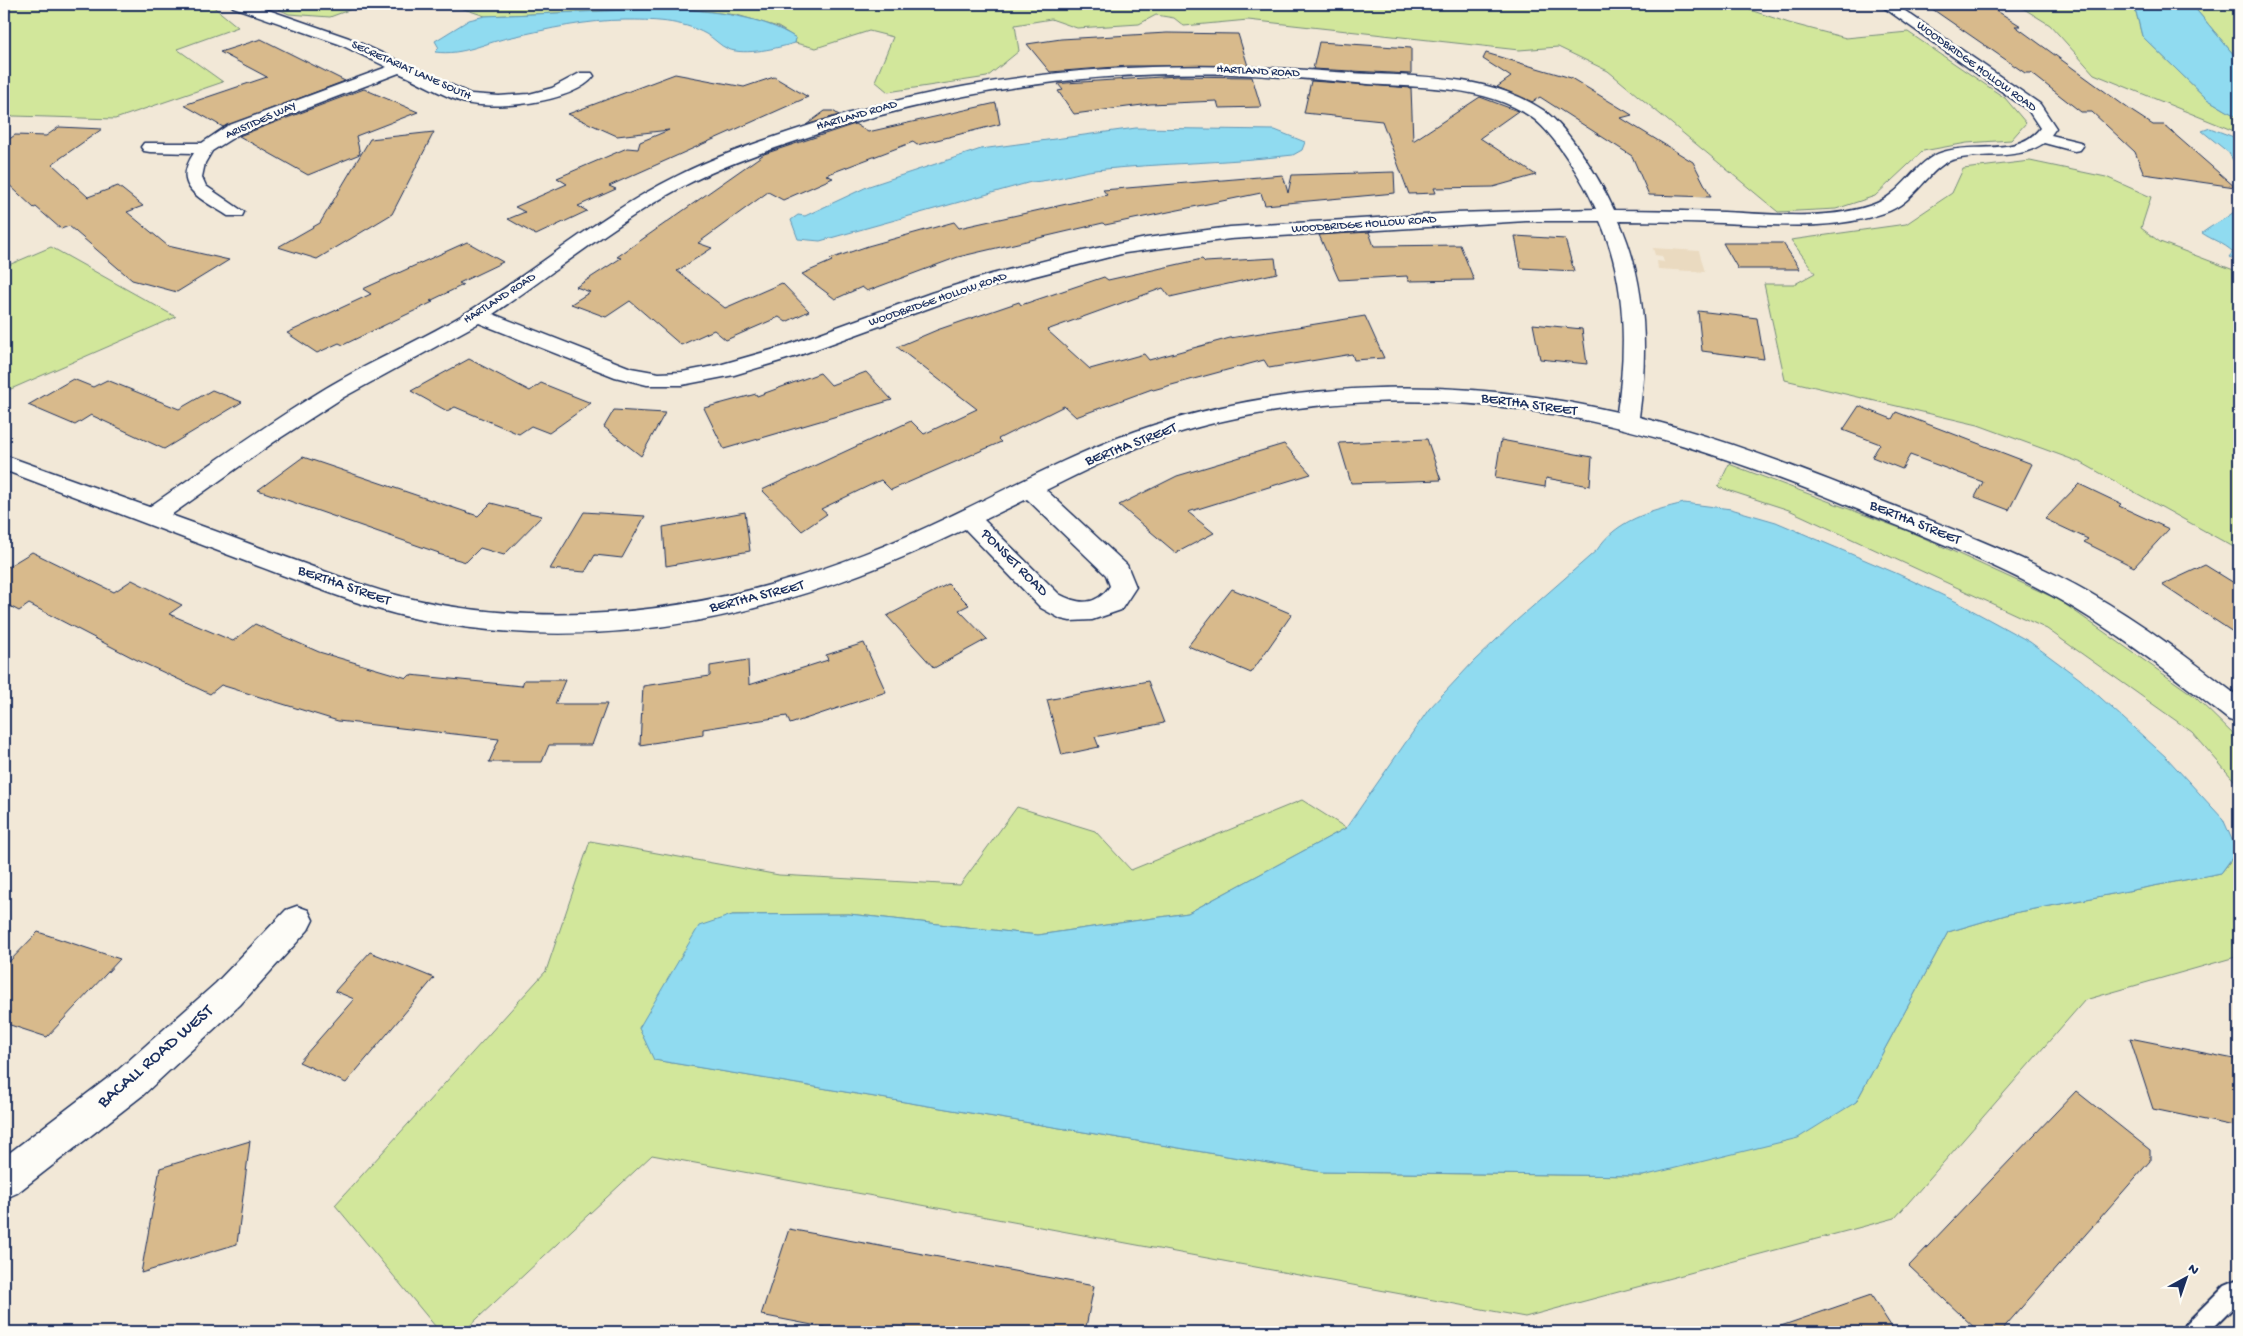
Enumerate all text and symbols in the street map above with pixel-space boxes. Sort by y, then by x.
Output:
street label: WOODBRIDGE HOLLOW ROAD [1913,19,2039,115]
street label: SECRETARIAT LANE SOUTH [349,38,473,104]
street label: HARTLAND ROAD [1216,63,1300,81]
street label: HARTLAND ROAD [815,98,899,134]
street label: ARISTIDES WAY [223,99,299,143]
street label: WOODBRIDGE HOLLOW ROAD [1291,213,1437,237]
street label: HARTLAND ROAD [461,270,539,328]
street label: WOODBRIDGE HOLLOW ROAD [867,270,1009,330]
street label: BERTHA STREET [1479,389,1579,421]
street label: BERTHA STREET [1082,419,1180,471]
street label: BERTHA STREET [1866,496,1964,550]
street label: PONSET ROAD [976,525,1052,601]
street label: BERTHA STREET [294,561,394,611]
street label: BERTHA STREET [707,576,807,618]
street label: BACALL ROAD WEST [93,1000,219,1114]
north arrow [2160,1254,2210,1304]
text: N [2184,1261,2202,1279]

